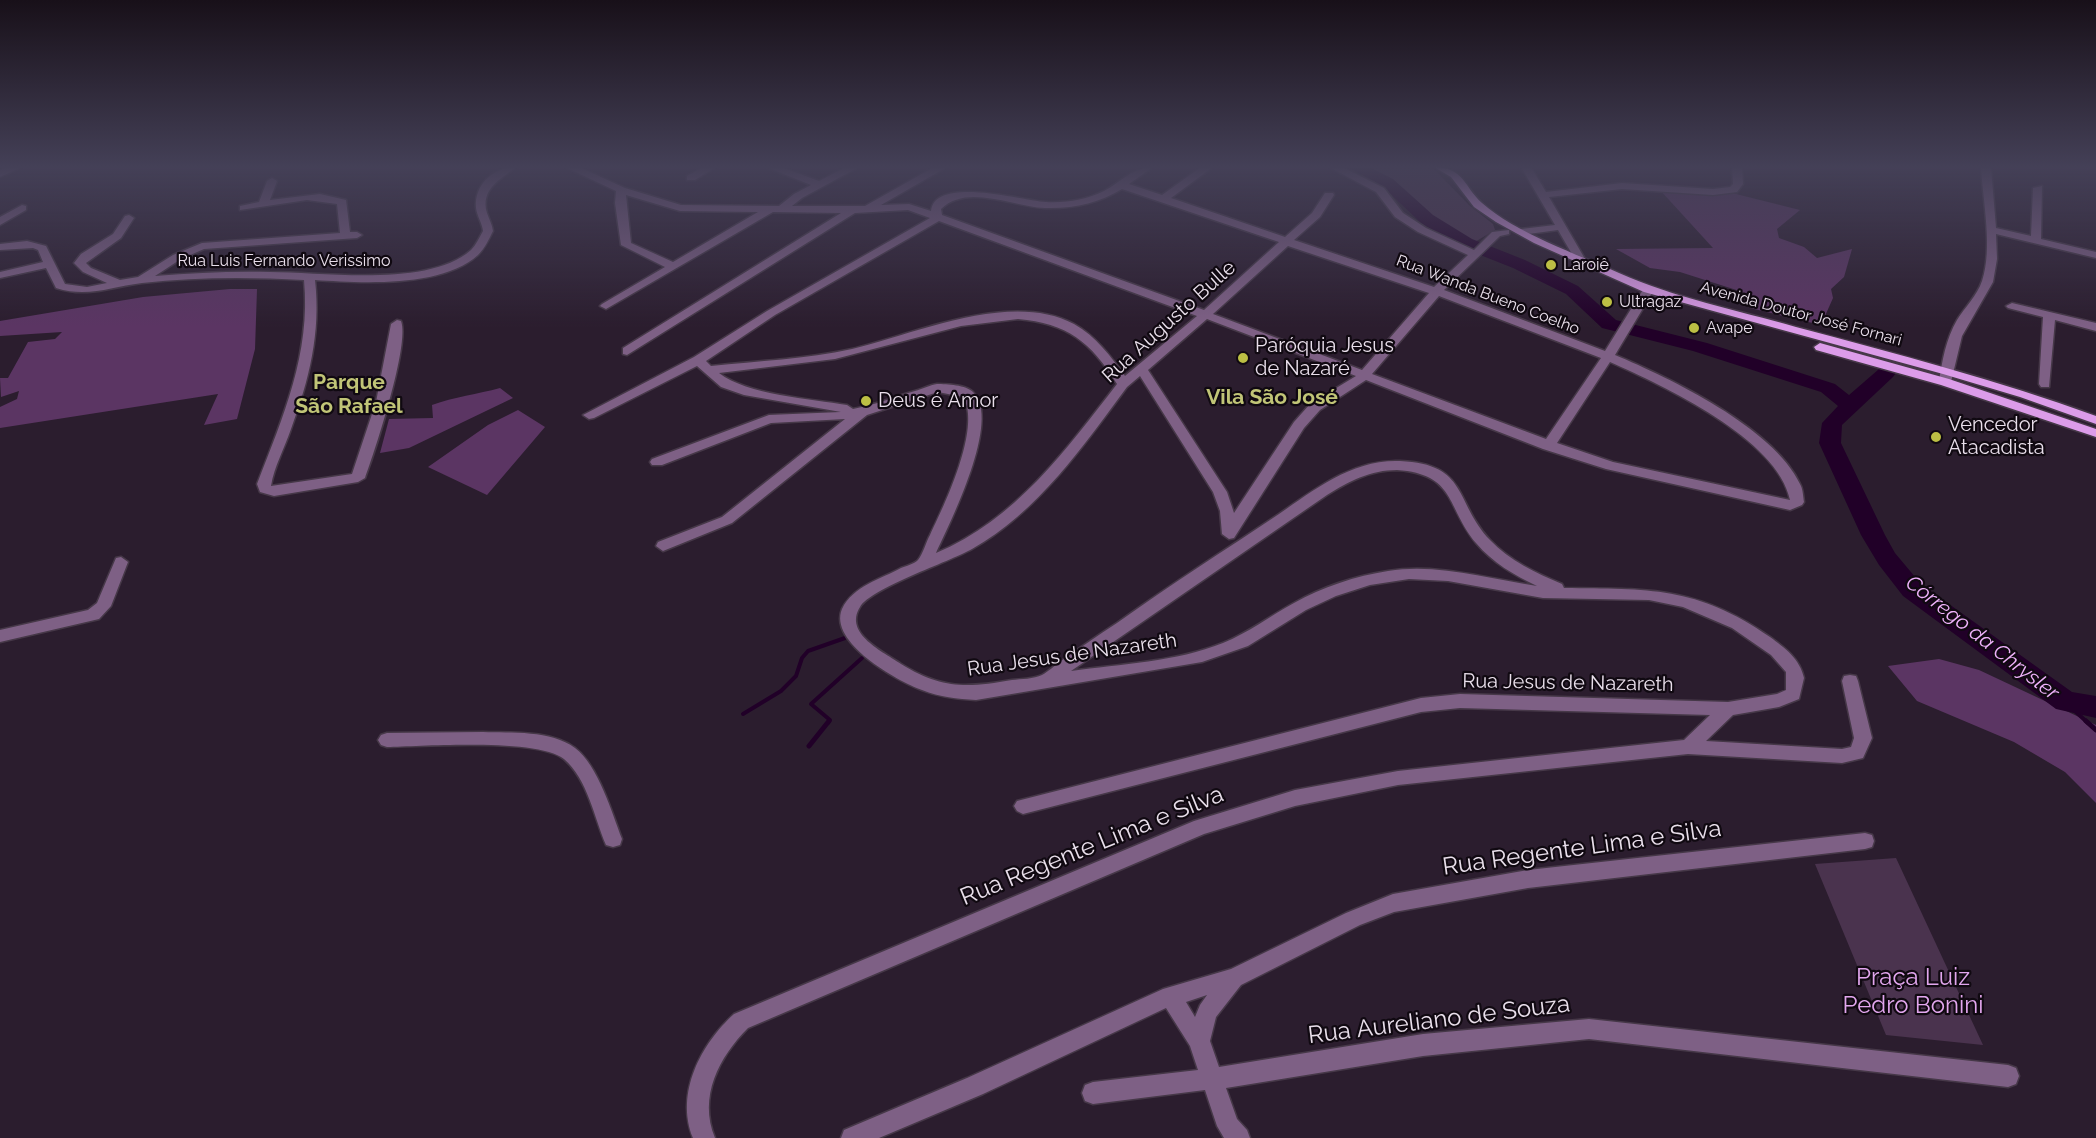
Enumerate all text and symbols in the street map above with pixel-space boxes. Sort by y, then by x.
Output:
street label: Rua Luis Fernando Verissimo [177,251,391,271]
street label: Rua Wanda Bueno Coelho [1394,251,1582,339]
place label: Laroiê [1563,255,1609,275]
street label: Rua Augusto Bulle [1097,256,1241,388]
marker: Laroiê [1544,258,1558,272]
street label: Avenida Doutor José Fornari [1698,278,1904,350]
place label: Ultragaz [1619,292,1681,312]
marker: Ultragaz [1600,295,1614,309]
place label: Avape [1706,318,1753,338]
marker: Avape [1687,321,1701,335]
place label: Paróquia Jesus de Nazaré [1255,334,1394,381]
marker: Paróquia Jesus de Nazaré [1236,351,1250,365]
district label: Parque São Rafael [295,370,403,420]
district label: Vila São José [1206,385,1338,411]
place label: Deus é Amor [878,389,998,413]
marker: Deus é Amor [859,394,873,408]
place label: Vencedor Atacadista [1948,413,2045,460]
marker: Vencedor Atacadista [1929,430,1943,444]
water label: Córrego da Chrysler [1900,570,2064,706]
street label: Rua Jesus de Nazareth [966,628,1178,682]
street label: Rua Jesus de Nazareth [1462,669,1674,697]
street label: Rua Regente Lima e Silva [956,780,1228,912]
street label: Rua Regente Lima e Silva [1441,814,1723,882]
park label: Praça Luiz Pedro Bonini [1843,964,1983,1020]
street label: Rua Aureliano de Souza [1306,990,1572,1050]

